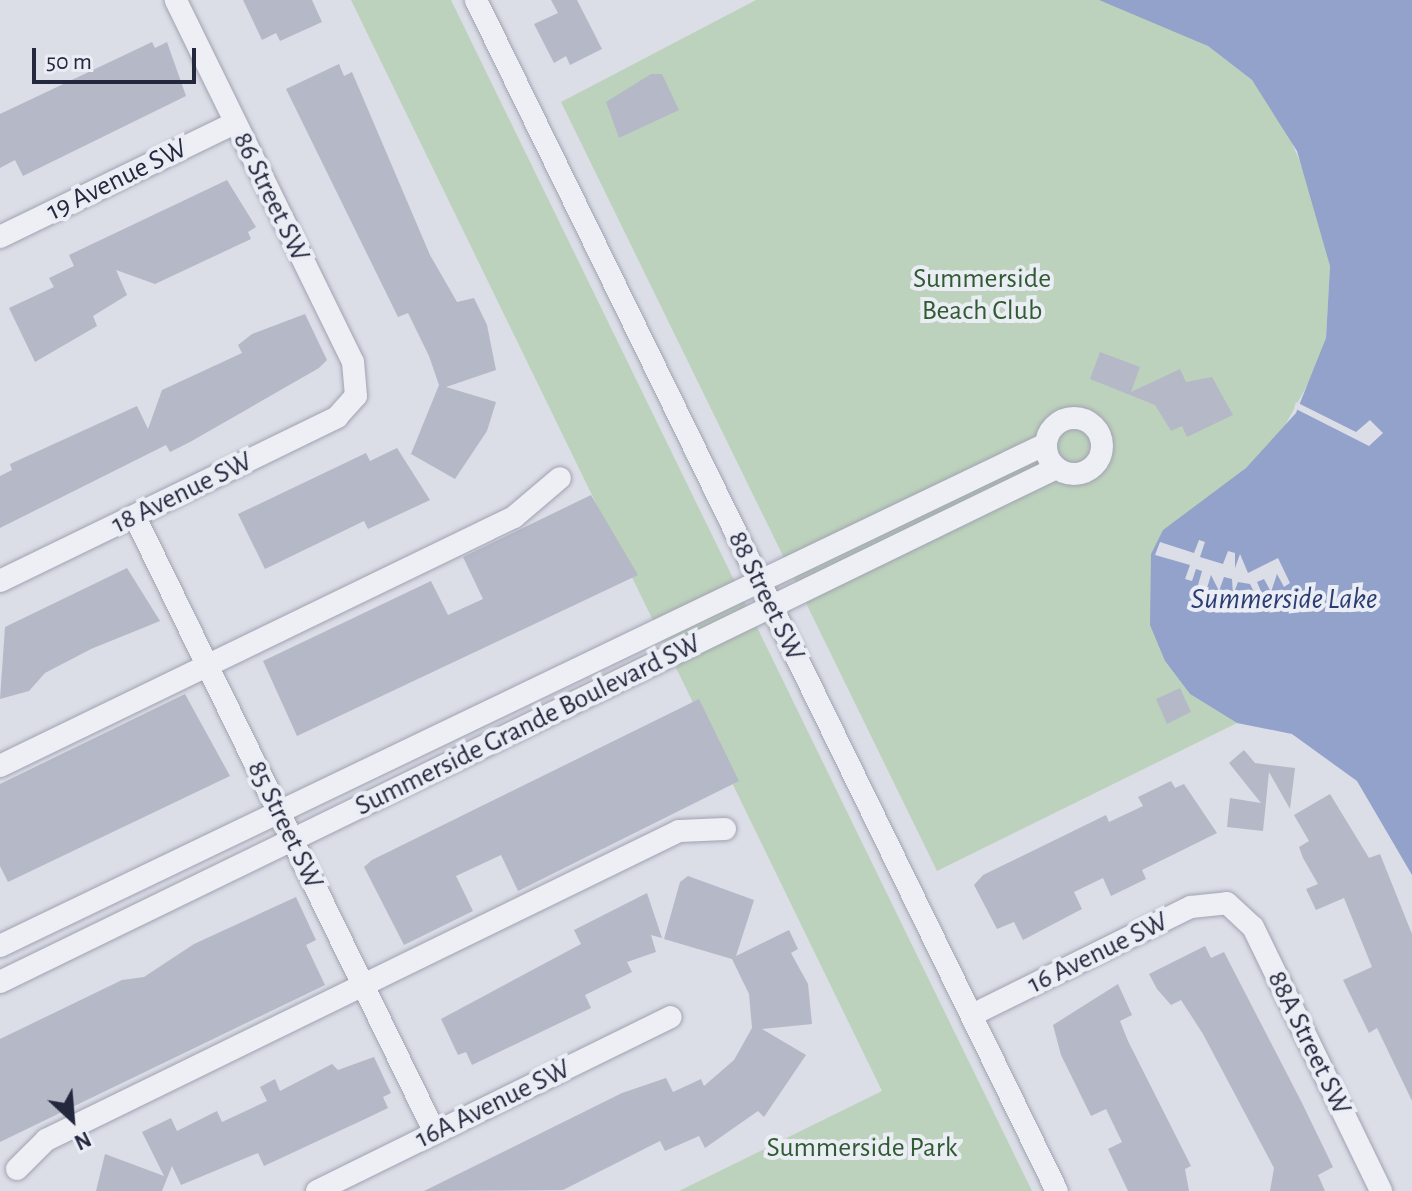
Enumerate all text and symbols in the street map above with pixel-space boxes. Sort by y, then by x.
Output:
scale bar [36,32,200,82]
text: 50 m [46,50,92,74]
street label: 86 Street SW [225,127,317,267]
street label: 19 Avenue SW [41,132,193,228]
park label: Summerside Beach Club [913,262,1051,328]
street label: 18 Avenue SW [106,445,258,541]
street label: 88 Street SW [720,526,812,666]
water label: Summerside Lake [1191,581,1377,617]
street label: Summerside Grande Boulevard SW [350,627,706,823]
street label: 85 Street SW [240,755,330,895]
street label: 16 Avenue SW [1022,905,1174,1001]
street label: 88A Street SW [1260,965,1358,1121]
street label: 16A Avenue SW [410,1052,576,1156]
north arrow [32,1079,112,1159]
text: N [71,1127,94,1154]
park label: Summerside Park [766,1131,958,1165]

